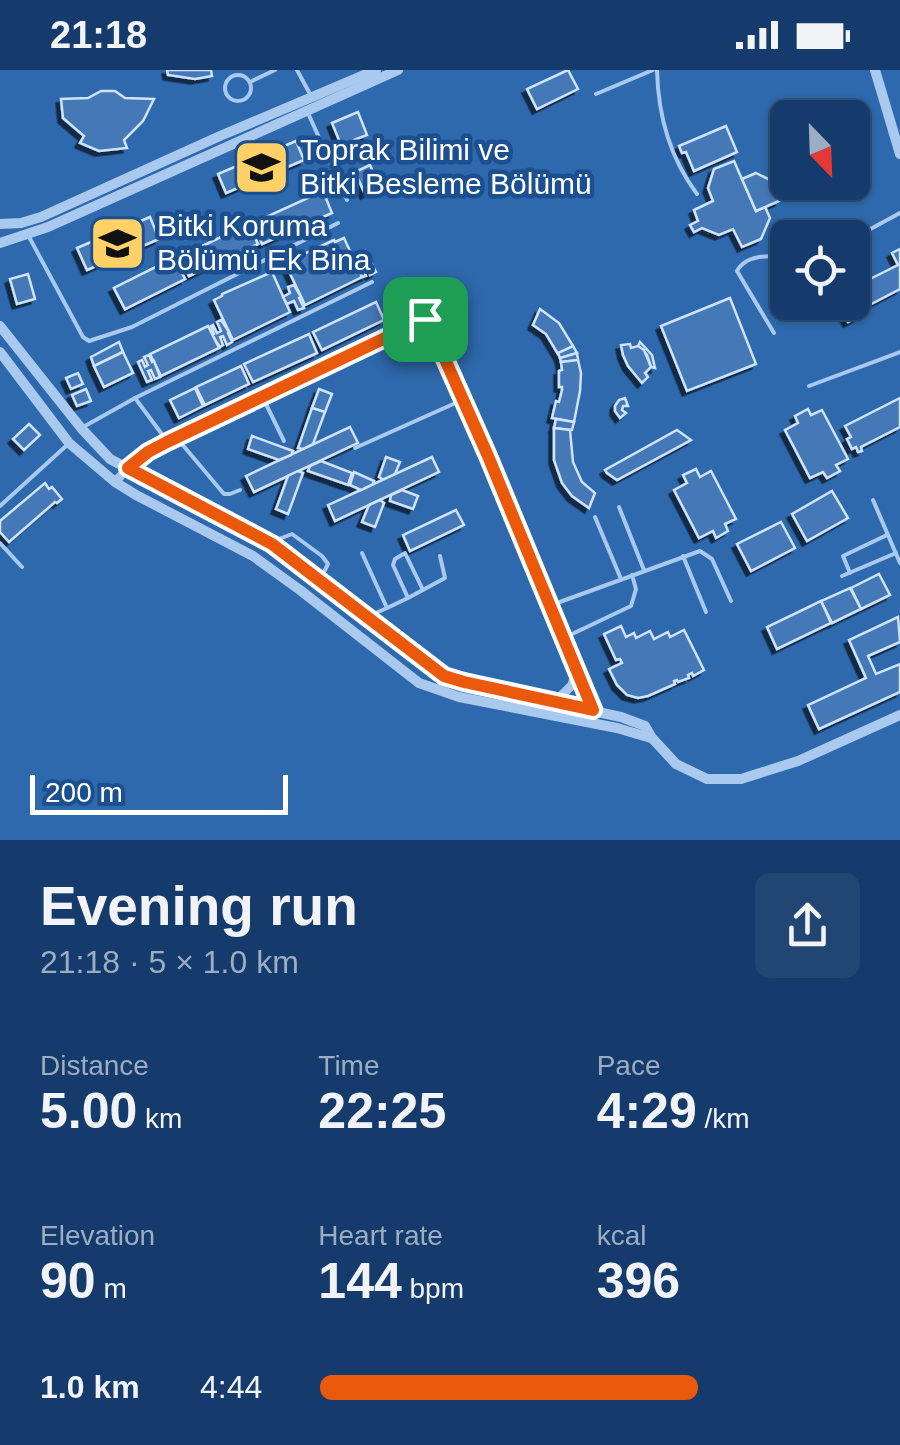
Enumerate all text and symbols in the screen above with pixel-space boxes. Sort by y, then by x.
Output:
text: 21:18 [50,14,147,56]
north arrow [770,100,870,200]
map controls [770,100,870,320]
place label: Toprak Bilimi ve Bitki Besleme Bölümü [300,133,592,200]
school or university icon: Toprak Bilimi ve Bitki Besleme Bölümü [231,137,291,197]
place label: Bitki Koruma Bölümü Ek Bina [157,209,371,276]
school or university icon: Bitki Koruma Bölümü Ek Bina [88,213,148,273]
button: locate [770,220,870,320]
pin [383,277,468,362]
icon: arrive [398,292,453,347]
scale bar [30,770,288,814]
text: 200 m [45,777,123,808]
button: share [755,873,860,978]
text: Evening run [40,875,358,937]
text: 21:18 · 5 × 1.0 km [40,944,299,980]
text: Distance [40,1050,149,1081]
text: Time [318,1050,380,1081]
text: Pace [597,1050,660,1081]
text: 5.00 [40,1083,137,1139]
text: 22:25 [318,1083,446,1139]
text: 4:29 [597,1083,697,1139]
text: km [137,1103,182,1134]
text: /km [697,1103,750,1134]
text: Elevation [40,1220,155,1251]
text: Heart rate [318,1220,443,1251]
text: kcal [597,1220,646,1251]
text: 90 [40,1253,96,1309]
text: 144 [318,1253,402,1309]
text: 396 [597,1253,680,1309]
text: m [96,1273,127,1304]
text: bpm [402,1273,464,1304]
text: 1.0 km [40,1369,140,1405]
text: 4:44 [200,1369,262,1405]

